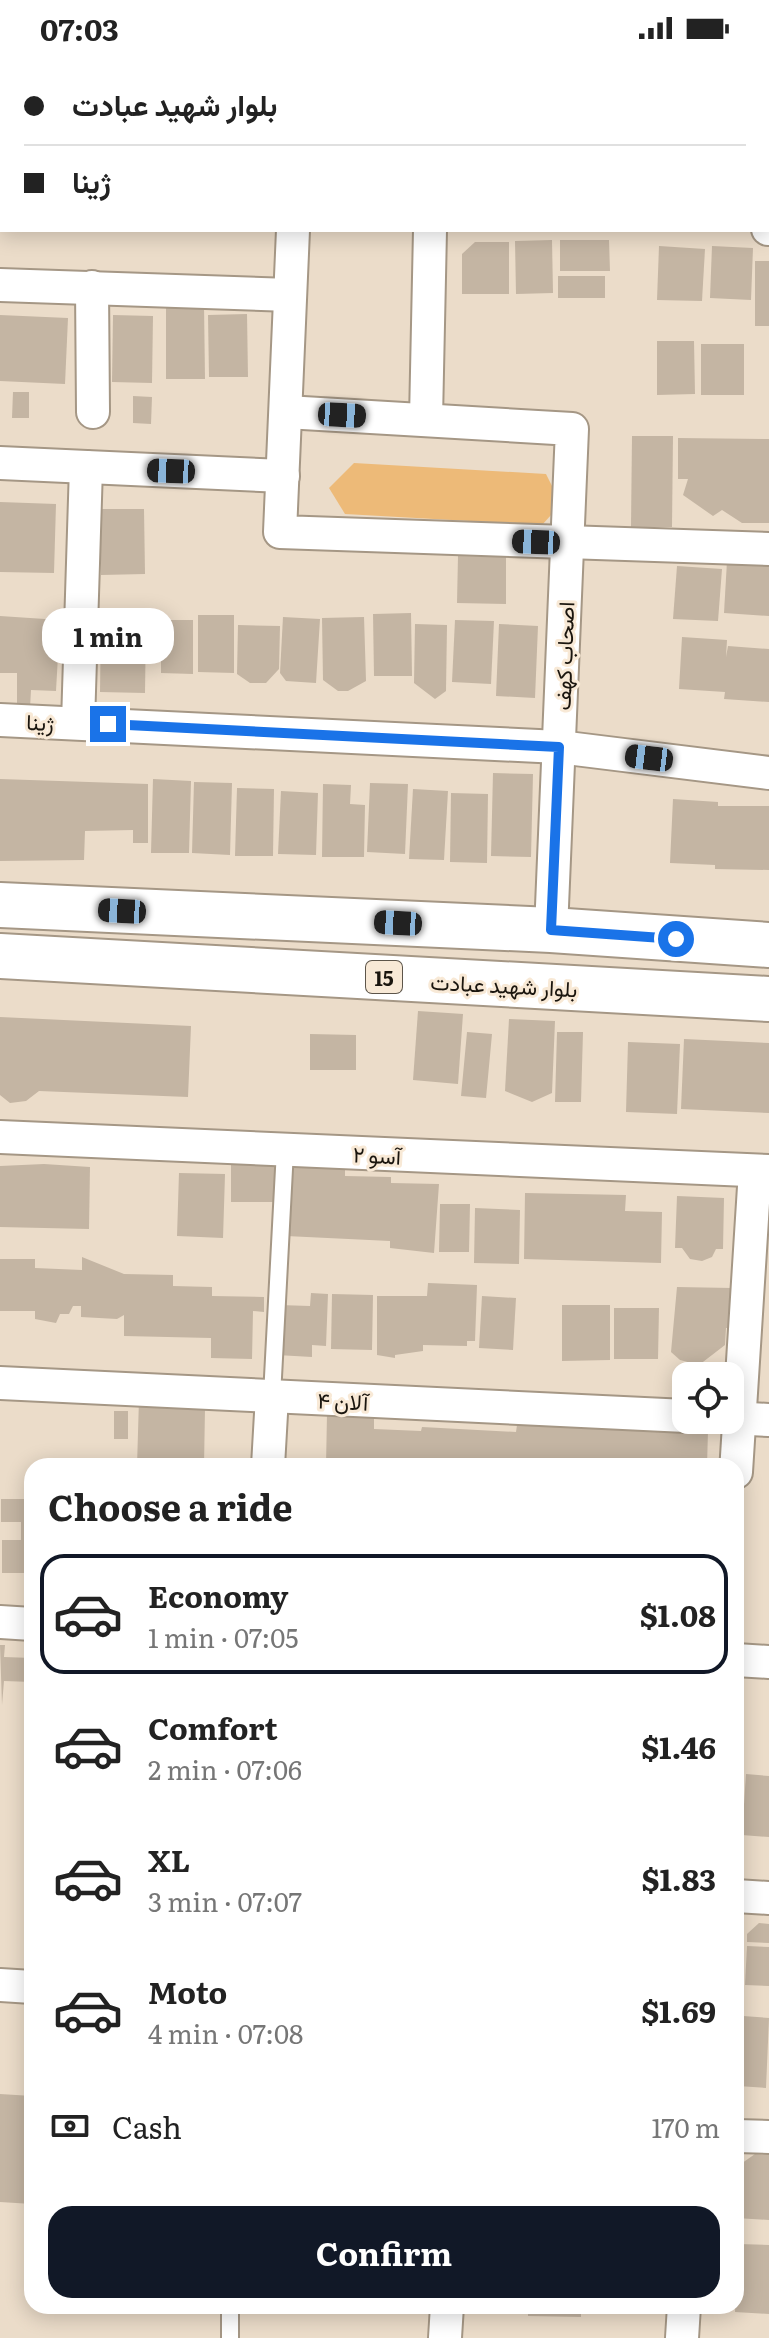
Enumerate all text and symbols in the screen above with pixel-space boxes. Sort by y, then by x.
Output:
text: 07:03 [40,6,119,50]
text: بلوار شهید عبادت [72,81,277,125]
text: ژینا [72,158,111,202]
car [317,402,367,428]
car [147,458,195,484]
car [512,529,560,555]
street label: اصحاب کهف [545,601,581,711]
callout: 1 min [42,608,174,664]
text: 1 min [73,616,143,655]
street label: ژینا [26,704,55,738]
route end [90,706,126,742]
car [624,743,674,773]
car [97,898,147,924]
car [373,910,423,936]
route start [658,921,694,957]
road number: 15 [366,961,402,993]
street label: بلوار شهید عبادت [430,964,578,1004]
street label: آسو ۲ [352,1136,404,1172]
map controls [672,1362,744,1434]
button: locate [672,1362,744,1434]
street label: آلان ۴ [317,1382,371,1418]
text: Choose a ride [48,1479,293,1532]
text: Economy [148,1573,288,1617]
icon: car [52,1578,124,1650]
text: $1.08 [640,1592,716,1636]
text: 1 min · 07:05 [148,1617,299,1656]
text: Comfort [148,1705,278,1749]
icon: car [52,1710,124,1782]
text: $1.46 [641,1724,716,1768]
text: 2 min · 07:06 [148,1749,302,1788]
text: XL [148,1837,190,1881]
icon: car [52,1842,124,1914]
text: $1.83 [642,1856,716,1900]
text: 3 min · 07:07 [148,1881,302,1920]
text: Moto [148,1969,227,2013]
icon: car [52,1974,124,2046]
text: $1.69 [641,1988,716,2032]
text: 4 min · 07:08 [148,2013,303,2052]
icon: cash [48,2104,92,2148]
text: Cash [112,2104,182,2148]
text: 170 m [652,2107,720,2146]
button: Confirm [48,2206,720,2298]

